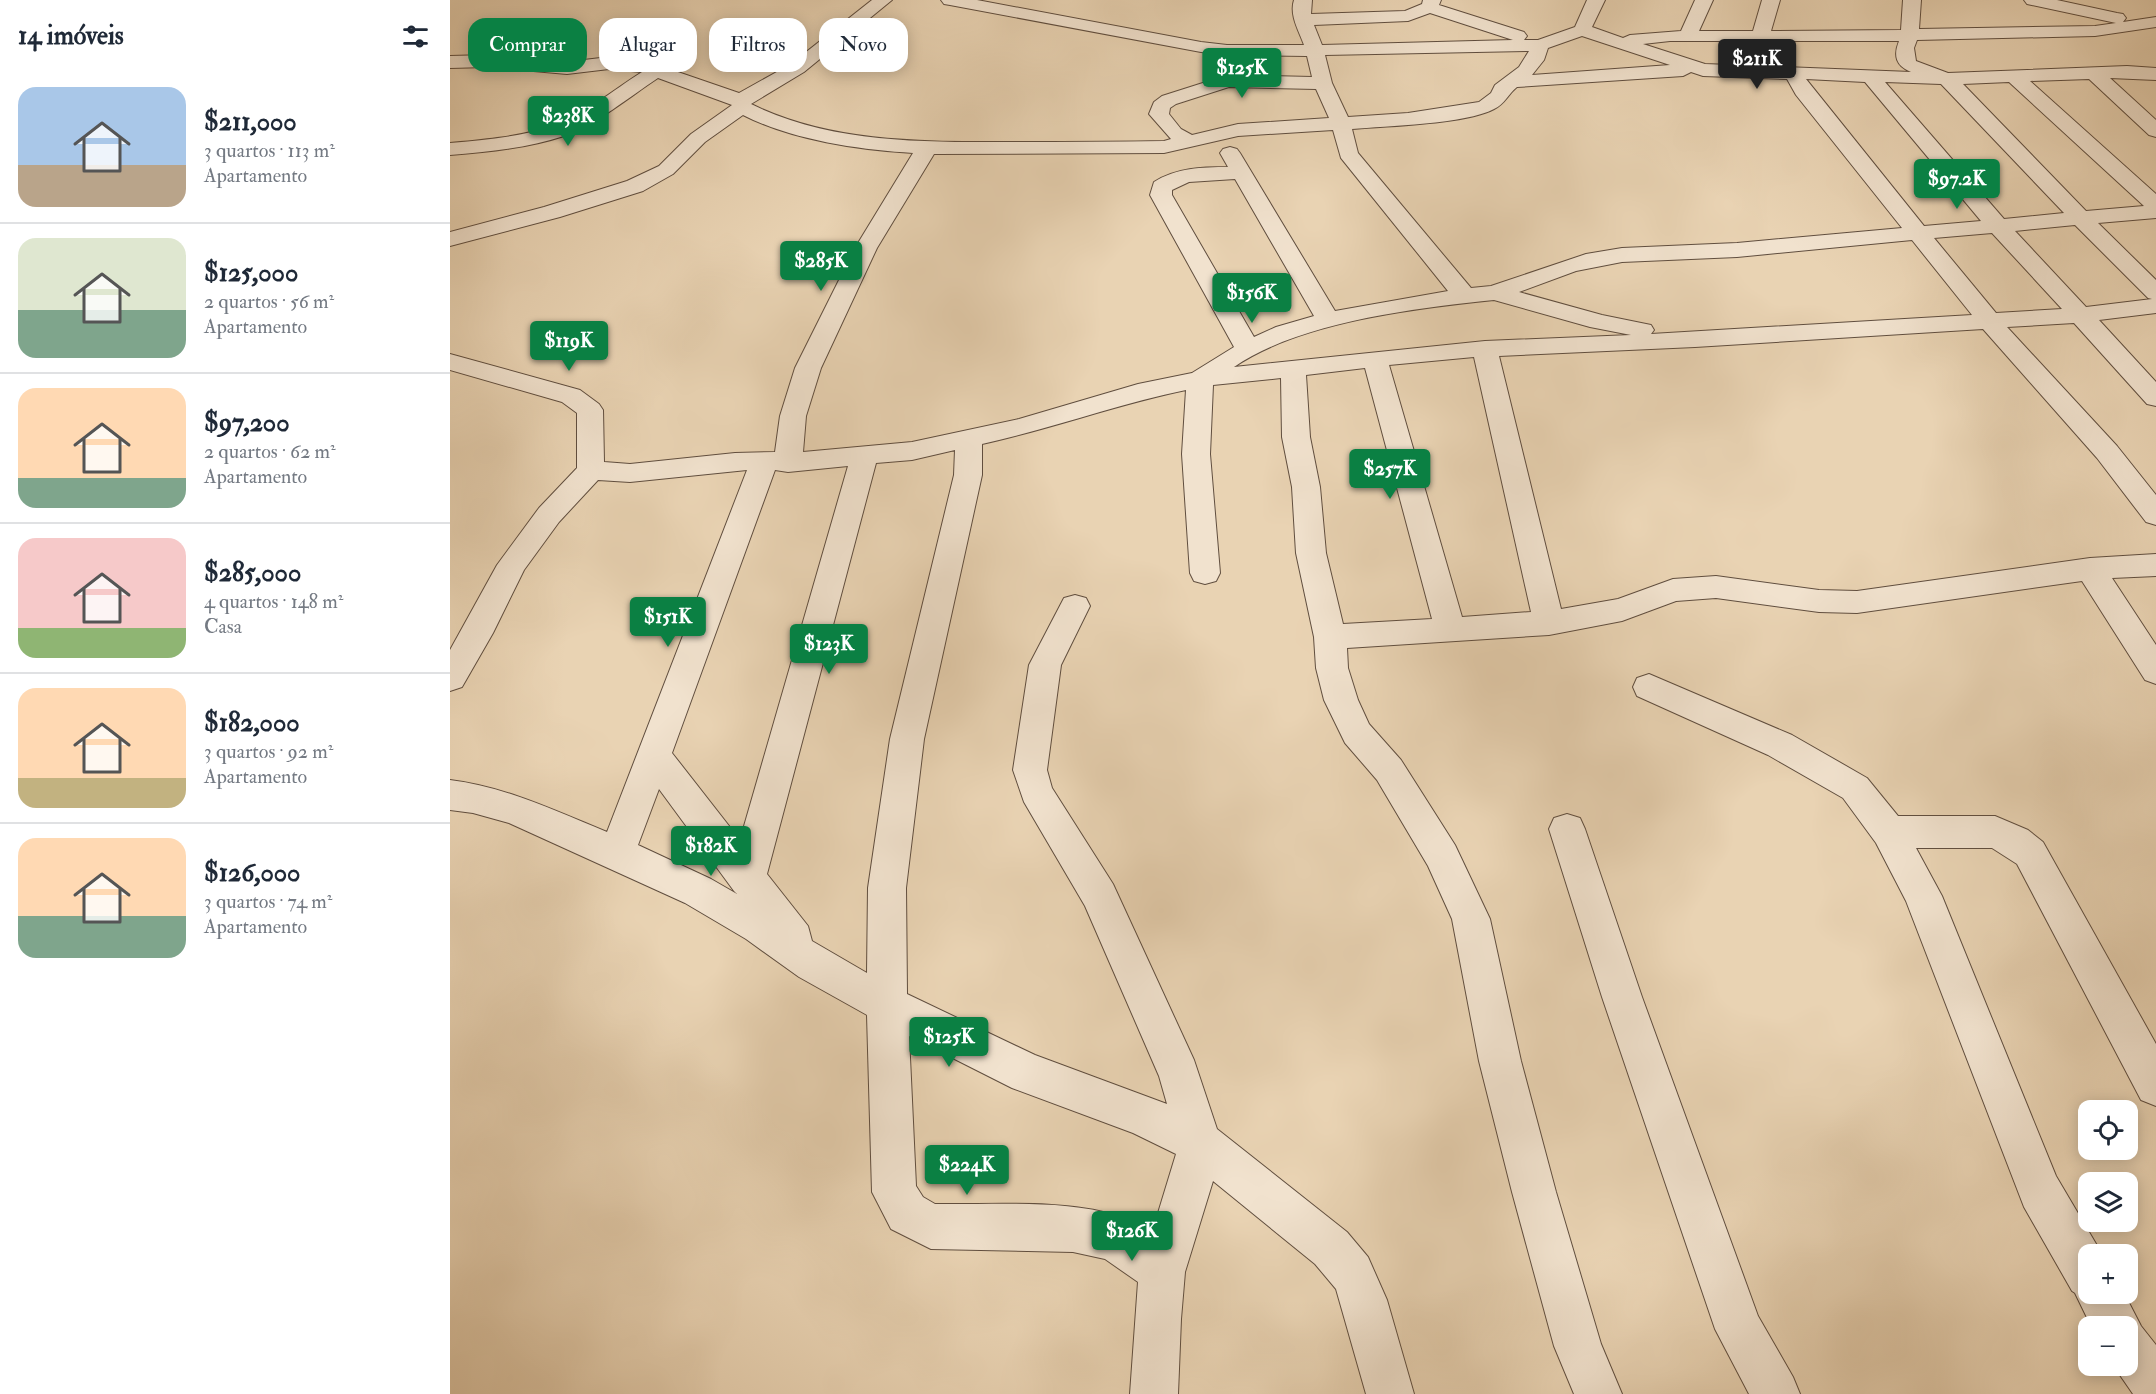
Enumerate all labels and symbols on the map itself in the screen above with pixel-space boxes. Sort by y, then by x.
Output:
pin: $211K [1715,39,1799,90]
pin: $125K [1200,48,1284,99]
pin: $238K [526,96,610,147]
pin: $97.2K [1908,159,2006,210]
pin: $285K [779,241,863,292]
pin: $156K [1210,273,1294,324]
pin: $119K [527,321,611,372]
pin: $257K [1348,449,1432,500]
pin: $151K [626,597,710,648]
pin: $123K [787,624,871,675]
pin: $182K [669,826,753,877]
pin: $125K [907,1017,991,1068]
pin: $224K [925,1145,1009,1196]
pin: $126K [1090,1211,1174,1262]

